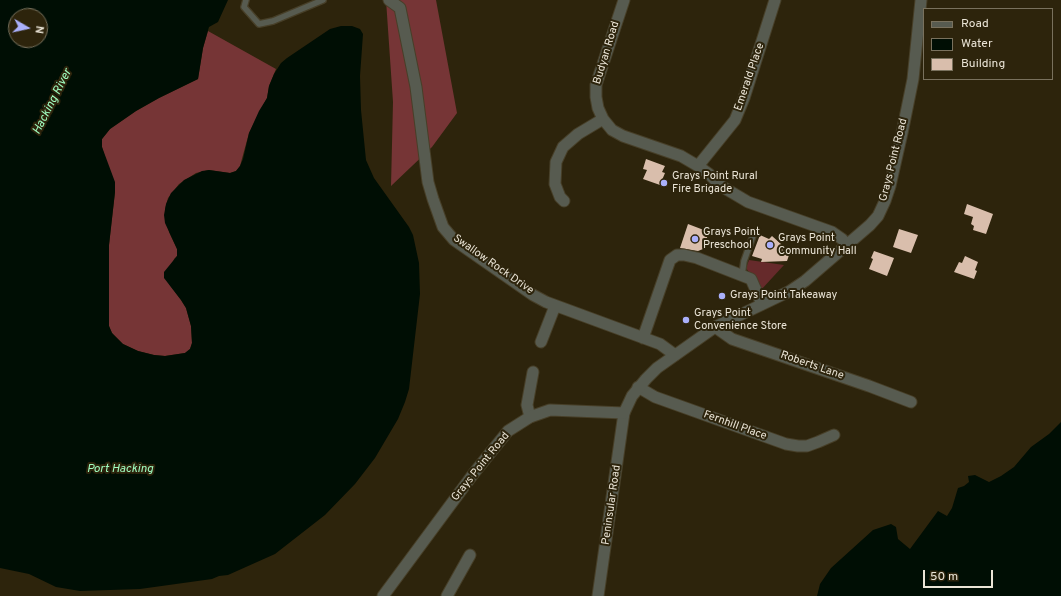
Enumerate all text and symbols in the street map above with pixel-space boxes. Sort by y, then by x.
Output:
north arrow [8,8,48,48]
legend [923,8,1053,80]
text: Road [961,16,989,32]
street label: Budyan Road [591,20,623,86]
text: N [31,25,46,35]
text: Water [961,36,993,52]
street label: Emerald Place [732,41,768,113]
text: Building [961,56,1005,72]
water label: Hacking River [30,67,76,137]
street label: Grays Point Road [877,117,911,203]
place label: Grays Point Rural Fire Brigade [672,170,758,196]
marker: Grays Point Rural Fire Brigade [659,178,669,188]
place label: Grays Point Preschool [703,226,760,252]
street label: Swallow Rock Drive [450,232,536,298]
place label: Grays Point Community Hall [778,232,857,258]
marker: Grays Point Preschool [690,234,700,244]
marker: Grays Point Community Hall [765,240,775,250]
place label: Grays Point Takeaway [730,289,837,303]
marker: Grays Point Takeaway [717,291,727,301]
place label: Grays Point Convenience Store [694,307,787,333]
marker: Grays Point Convenience Store [681,315,691,325]
street label: Roberts Lane [779,349,845,383]
street label: Fernhill Place [702,408,768,444]
street label: Grays Point Road [449,430,513,504]
water label: Port Hacking [87,463,153,477]
street label: Peninsular Road [600,464,624,546]
scale bar [925,562,995,588]
text: 50 m [930,569,958,585]

